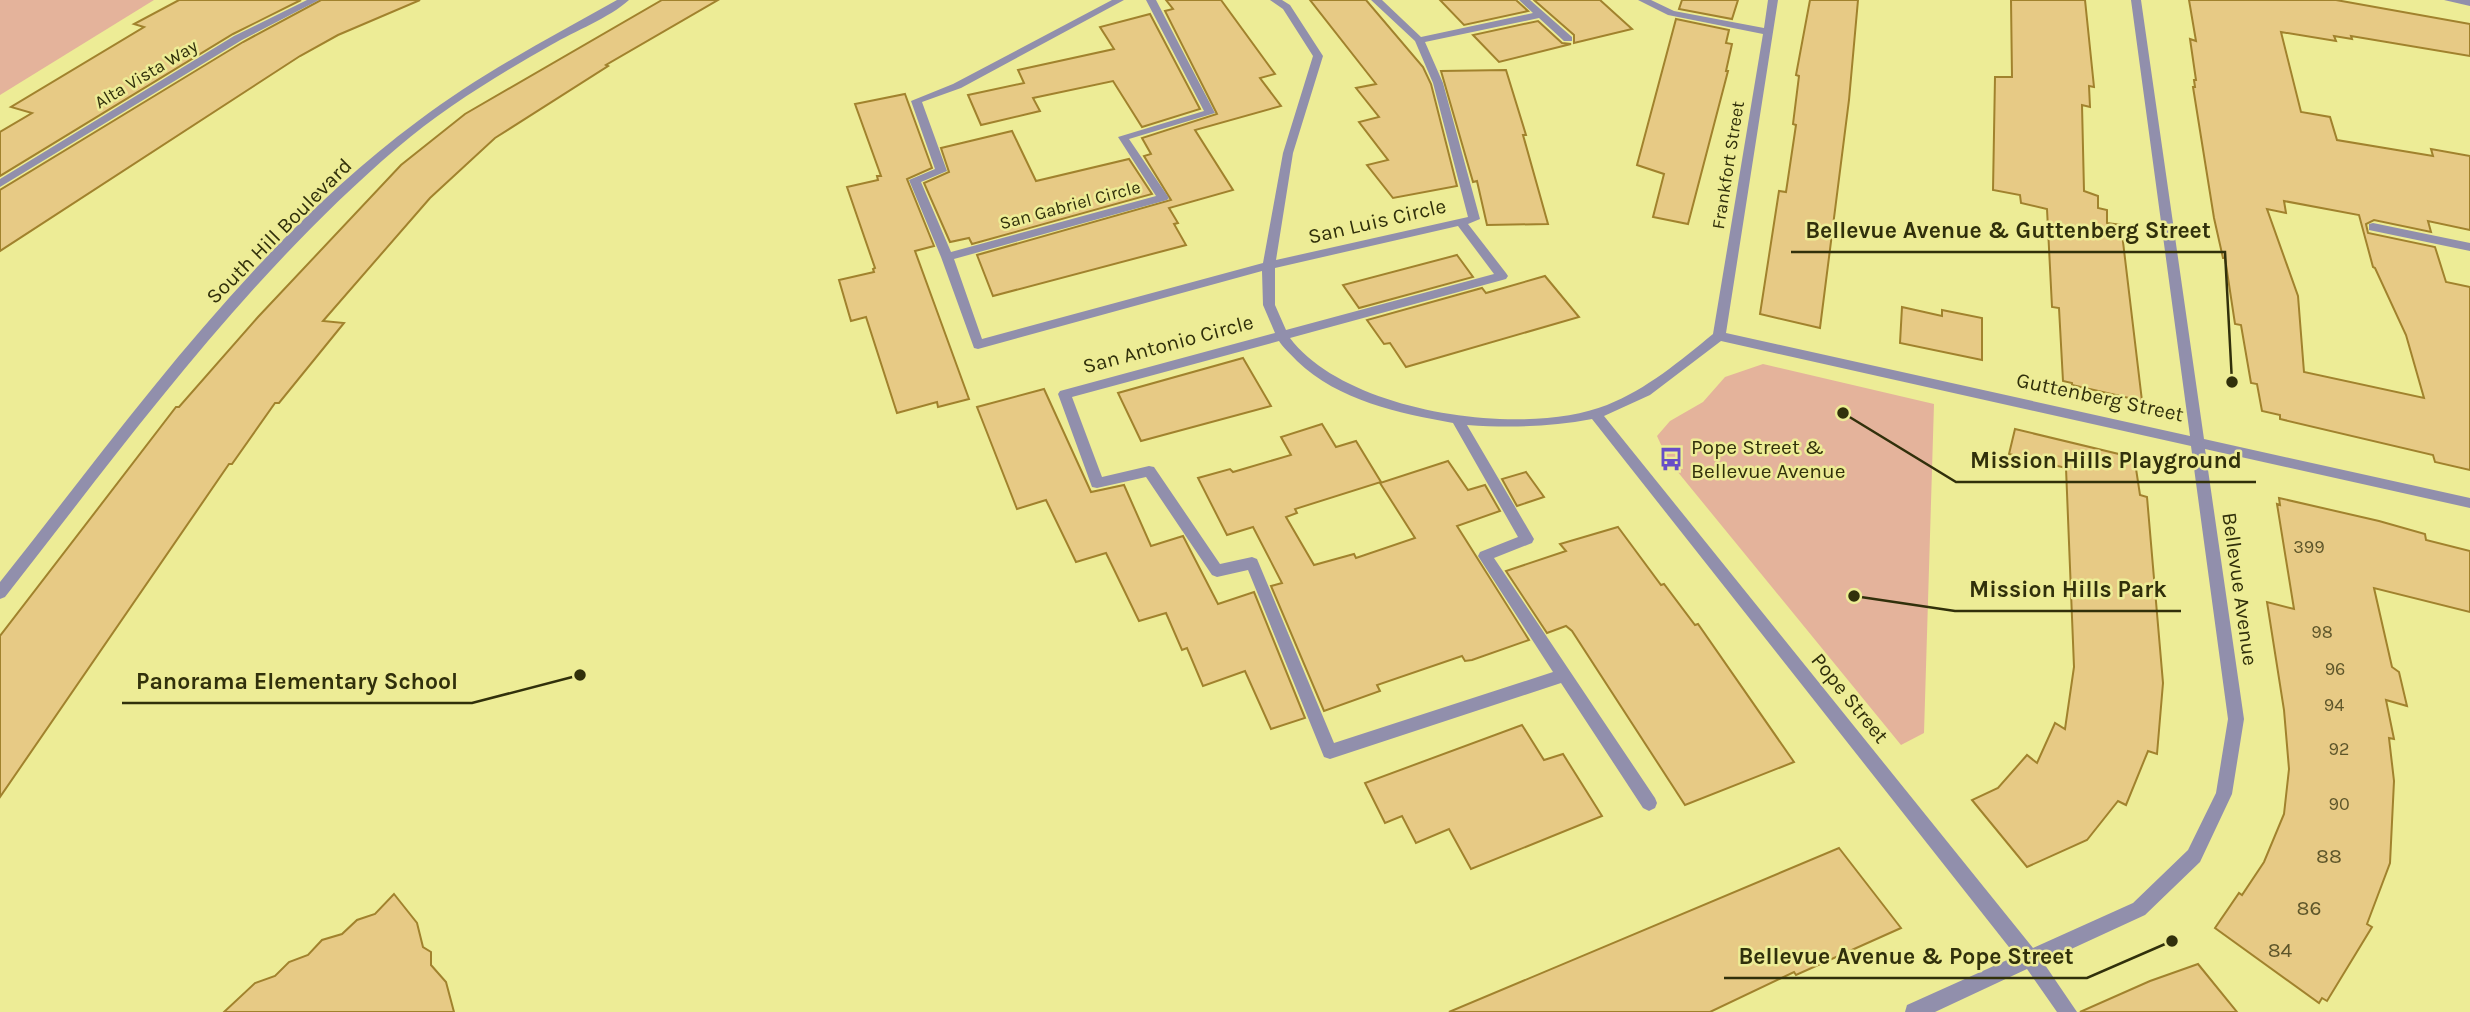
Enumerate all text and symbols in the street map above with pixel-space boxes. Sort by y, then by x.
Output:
street label: Alta Vista Way [91,34,202,113]
street label: Frankfort Street [1707,99,1749,231]
street label: South Hill Boulevard [201,153,357,309]
street label: San Gabriel Circle [997,176,1143,234]
street label: San Luis Circle [1306,193,1448,249]
callout: Bellevue Avenue & Guttenberg Street [1791,208,2225,252]
text: Bellevue Avenue & Guttenberg Street [1805,217,2211,244]
street label: San Antonio Circle [1080,310,1256,378]
street label: Guttenberg Street [2014,368,2186,426]
place label: Pope Street & Bellevue Avenue [1691,435,1846,483]
callout: Mission Hills Playground [1956,438,2256,482]
bus stop icon: Pope Street & Bellevue Avenue [1657,445,1685,473]
text: Mission Hills Playground [1970,447,2242,474]
street label: Bellevue Avenue [2217,511,2263,667]
house number: 399 [2293,536,2325,558]
callout: Mission Hills Park [1955,567,2181,611]
text: Mission Hills Park [1969,576,2167,603]
house number: 98 [2311,621,2333,643]
street label: Pope Street [1806,648,1894,748]
house number: 96 [2325,658,2345,680]
callout: Panorama Elementary School [122,659,472,703]
text: Panorama Elementary School [136,668,458,695]
house number: 94 [2324,694,2344,716]
house number: 92 [2329,738,2349,760]
house number: 90 [2328,793,2350,815]
house number: 88 [2316,844,2342,868]
house number: 86 [2297,896,2321,920]
callout: Bellevue Avenue & Pope Street [1724,934,2087,978]
house number: 84 [2268,938,2293,962]
text: Bellevue Avenue & Pope Street [1738,943,2074,970]

